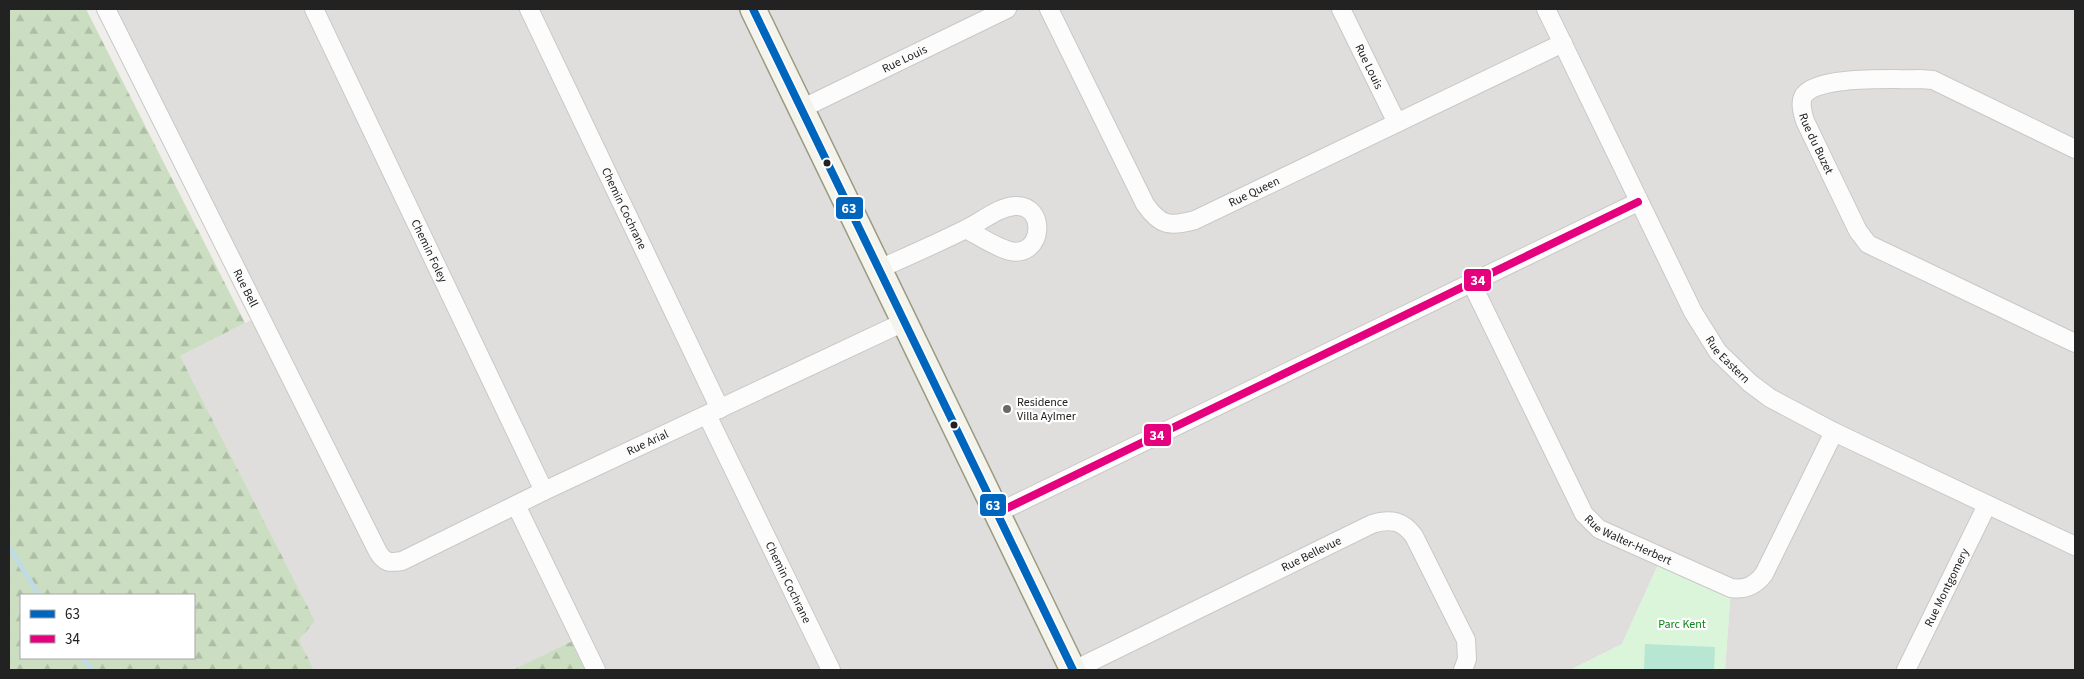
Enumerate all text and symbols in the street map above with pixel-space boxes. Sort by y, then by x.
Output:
street label: Rue Louis [879,41,930,77]
street label: Rue Louis [1351,41,1388,92]
street label: Rue du Buzet [1795,111,1838,177]
unlabelled marker [822,158,832,168]
street label: Chemin Cochrane [597,165,651,252]
street label: Rue Queen [1226,172,1282,211]
line badge: 63 [835,196,864,220]
text: 63 [842,199,856,219]
street label: Chemin Foley [407,216,452,286]
street label: Rue Bell [229,266,262,310]
line badge: 34 [1463,268,1492,292]
text: 34 [1471,271,1486,291]
street label: Rue Eastern [1701,332,1754,387]
place label: Residence Villa Aylmer [1017,394,1077,425]
marker: Residence Villa Aylmer [1001,403,1013,415]
unlabelled marker [949,420,959,430]
line badge: 34 [1143,423,1172,447]
street label: Rue Arial [624,425,671,460]
text: 34 [1150,426,1165,446]
line badge: 63 [979,493,1007,517]
text: 63 [986,496,1000,516]
street label: Rue Walter-Herbert [1581,511,1675,569]
street label: Rue Bellevue [1278,532,1344,576]
street label: Chemin Cochrane [761,538,815,626]
street label: Rue Montgomery [1920,545,1973,630]
legend [20,594,195,659]
text: 63 [65,604,80,625]
park label: Parc Kent [1658,616,1706,633]
text: 34 [65,629,80,650]

